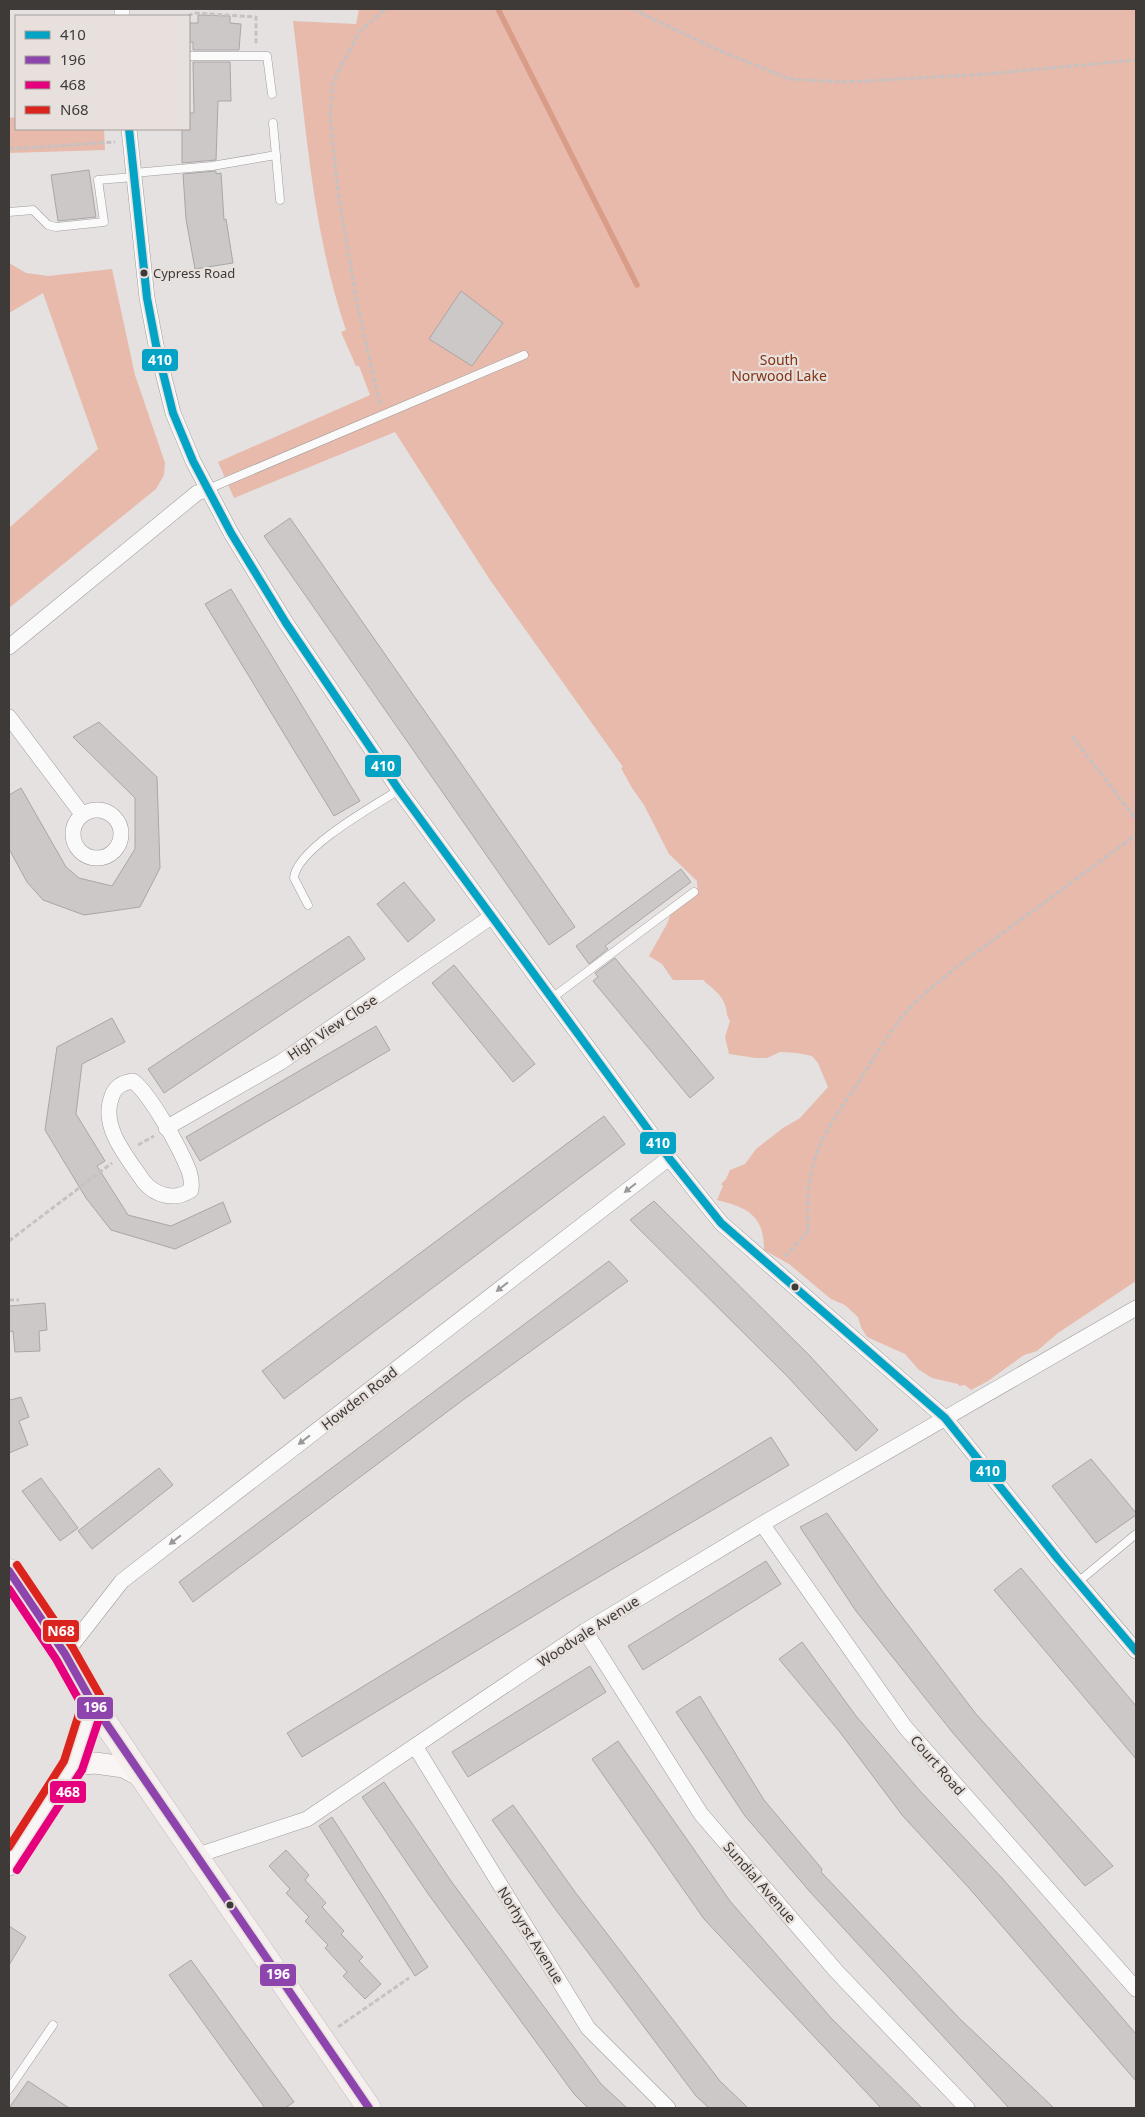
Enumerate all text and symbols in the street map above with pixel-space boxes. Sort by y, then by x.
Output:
legend [15,15,190,130]
text: 410 [60,24,86,44]
text: 196 [60,49,86,69]
text: 468 [60,74,86,94]
text: N68 [60,99,89,119]
place label: Cypress Road [153,264,235,282]
marker: Cypress Road [139,268,149,278]
line badge: 410 [141,348,179,372]
text: 410 [148,350,172,369]
park label: South Norwood Lake [731,350,827,385]
line badge: 410 [364,754,402,778]
text: 410 [371,756,395,775]
street label: High View Close [283,990,381,1064]
line badge: 410 [639,1131,677,1155]
text: 410 [646,1133,670,1152]
one-way arrow [624,1183,637,1193]
one-way arrow [496,1282,509,1293]
unlabelled marker [790,1282,800,1292]
street label: Howden Road [317,1362,401,1434]
one-way arrow [298,1435,311,1446]
line badge: 410 [969,1459,1007,1483]
text: 410 [976,1461,1000,1480]
one-way arrow [169,1534,182,1545]
street label: Woodvale Avenue [534,1591,643,1671]
line badge: N68 [42,1619,80,1643]
text: N68 [47,1621,75,1640]
line badge: 196 [76,1696,114,1720]
text: 196 [83,1697,107,1716]
street label: Court Road [907,1731,969,1799]
line badge: 468 [49,1780,87,1804]
text: 468 [56,1782,80,1801]
street label: Sundial Avenue [720,1837,801,1927]
street label: Norhyrst Avenue [494,1883,569,1987]
unlabelled marker [225,1900,235,1910]
line badge: 196 [259,1963,297,1987]
text: 196 [266,1964,290,1983]

